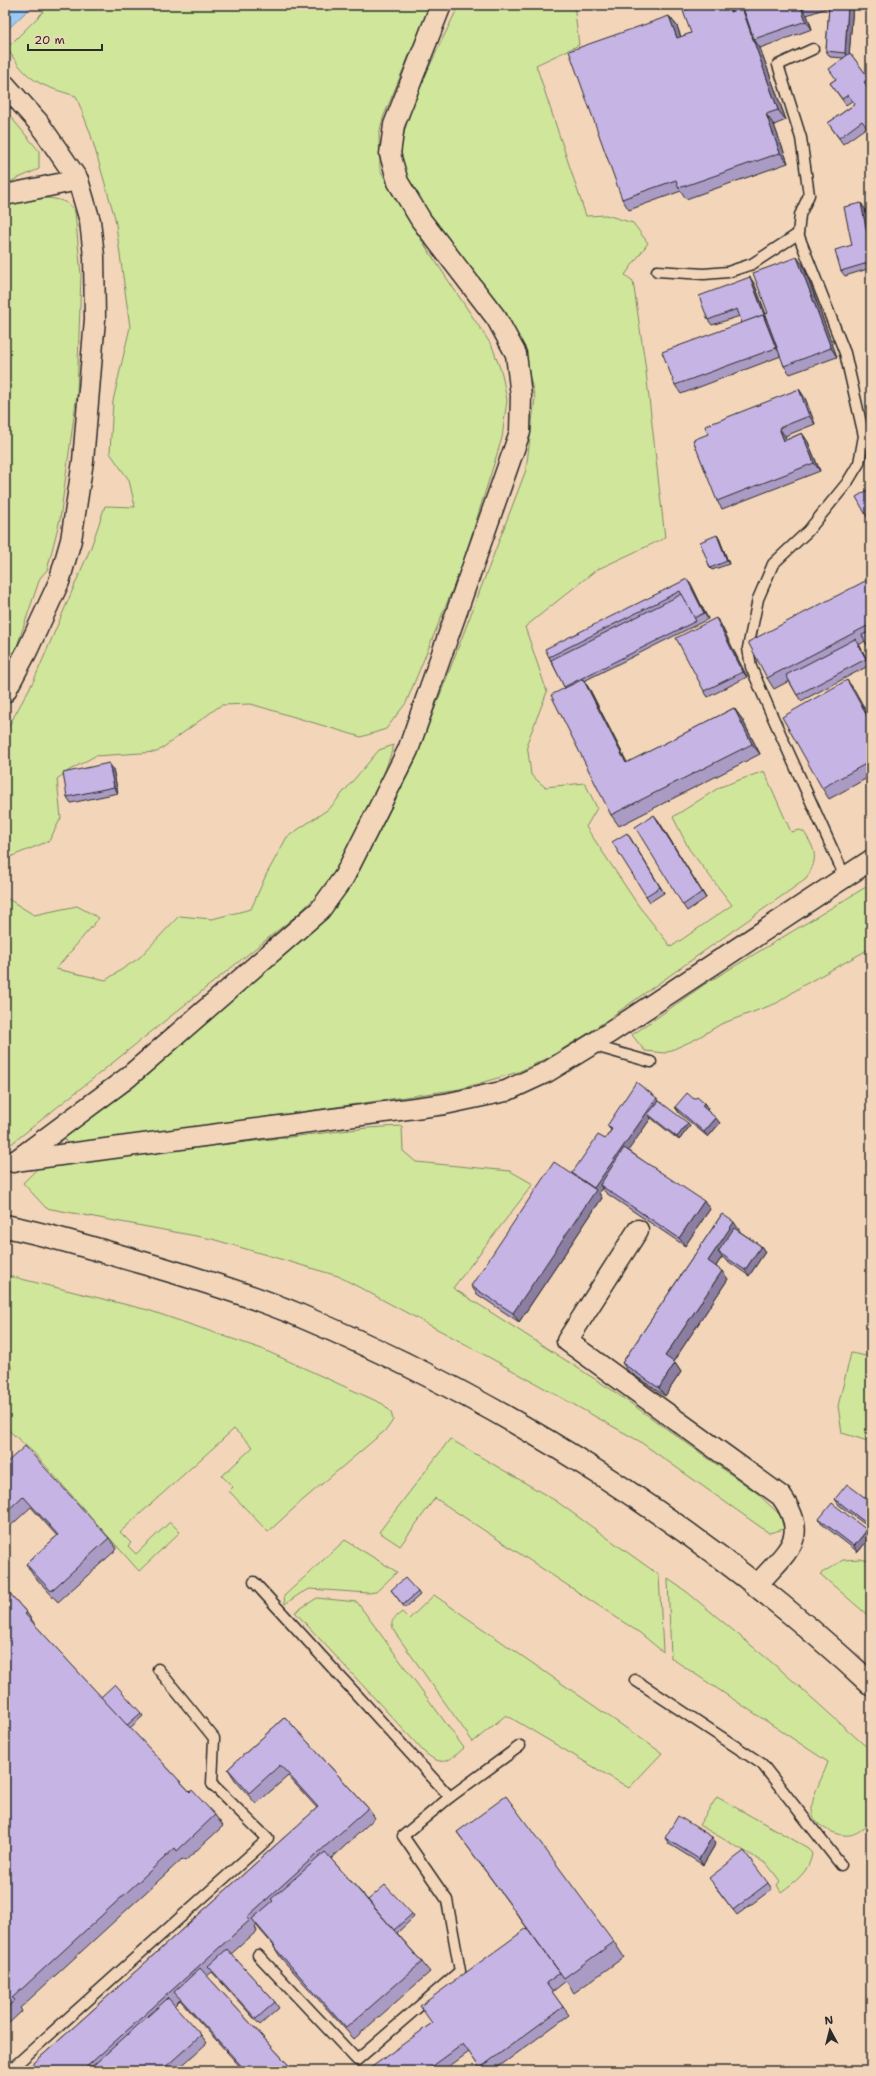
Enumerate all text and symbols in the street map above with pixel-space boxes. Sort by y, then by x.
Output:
scale bar [28,26,102,52]
text: 20 m [34,32,65,48]
north arrow [810,2010,850,2050]
text: N [824,2013,834,2029]

